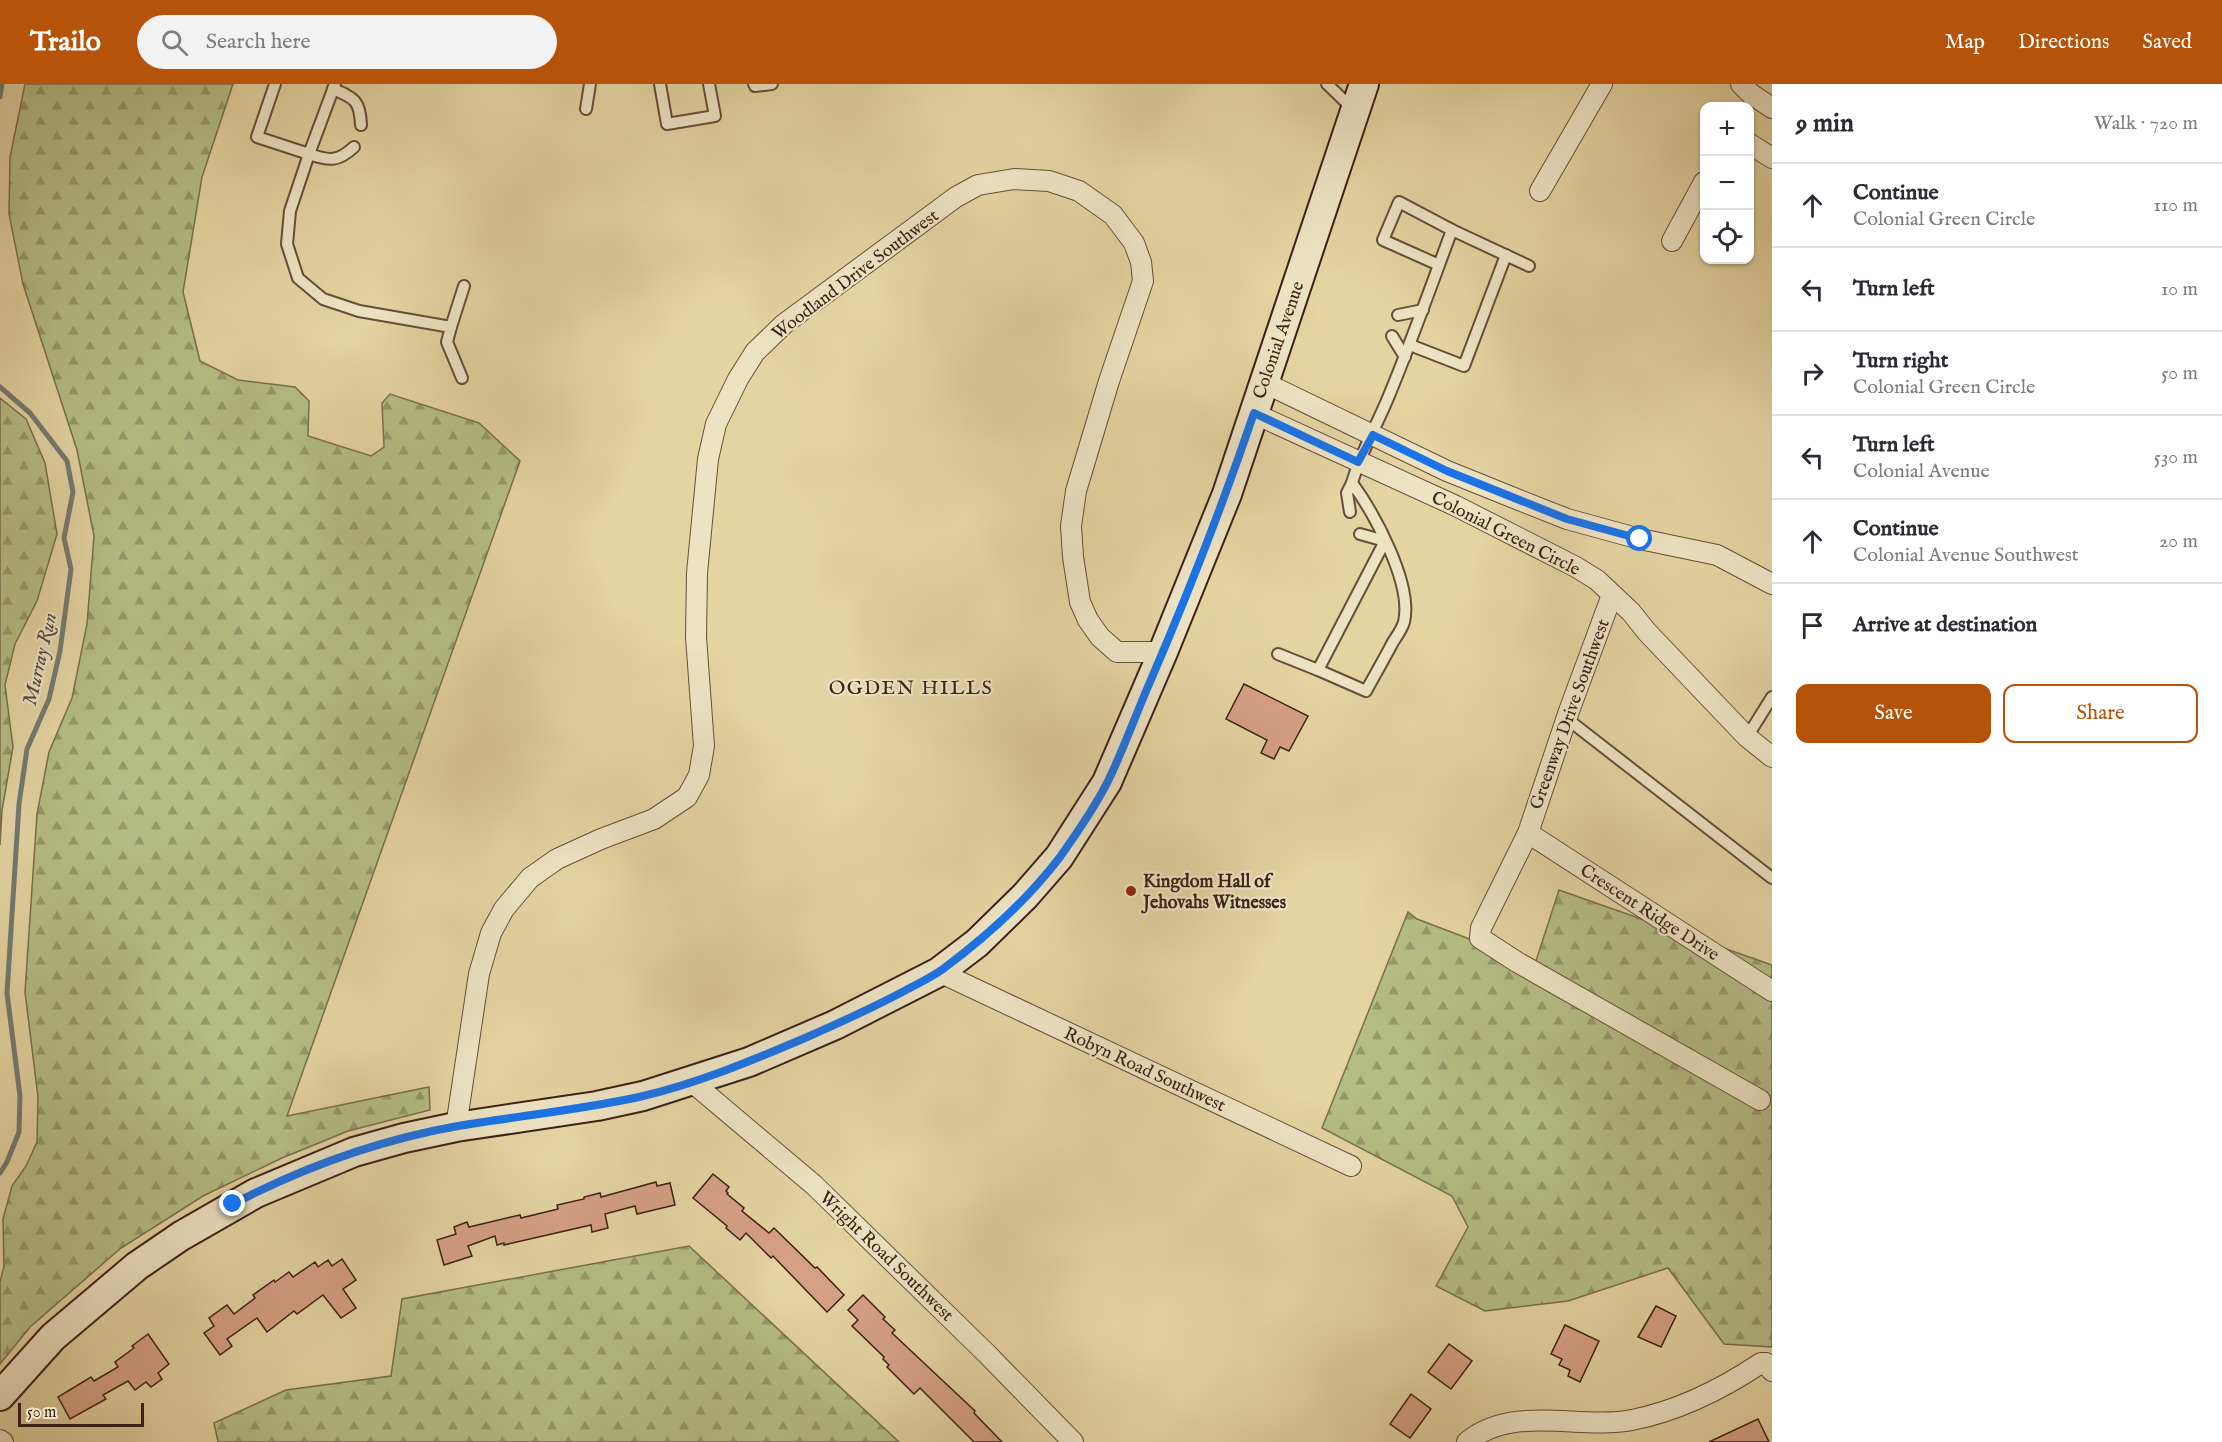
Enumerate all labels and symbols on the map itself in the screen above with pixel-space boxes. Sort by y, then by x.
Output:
street label: Woodland Drive Southwest [768,205,944,345]
street label: Colonial Avenue [1249,279,1310,402]
street label: Colonial Green Circle [1427,487,1584,582]
route start [1626,525,1652,551]
water label: Murray Run [18,610,63,708]
street label: Greenway Drive Southwest [1525,616,1616,813]
district label: OGDEN HILLS [829,676,993,701]
street label: Crescent Ridge Drive [1575,860,1723,967]
place label: Kingdom Hall of Jehovahs Witnesses [1141,871,1287,915]
marker: Kingdom Hall of Jehovahs Witnesses [1124,884,1138,898]
street label: Robyn Road Southwest [1060,1023,1229,1118]
street label: Wright Road Southwest [814,1187,958,1327]
route end [219,1190,245,1216]
scale bar [18,1400,144,1428]

